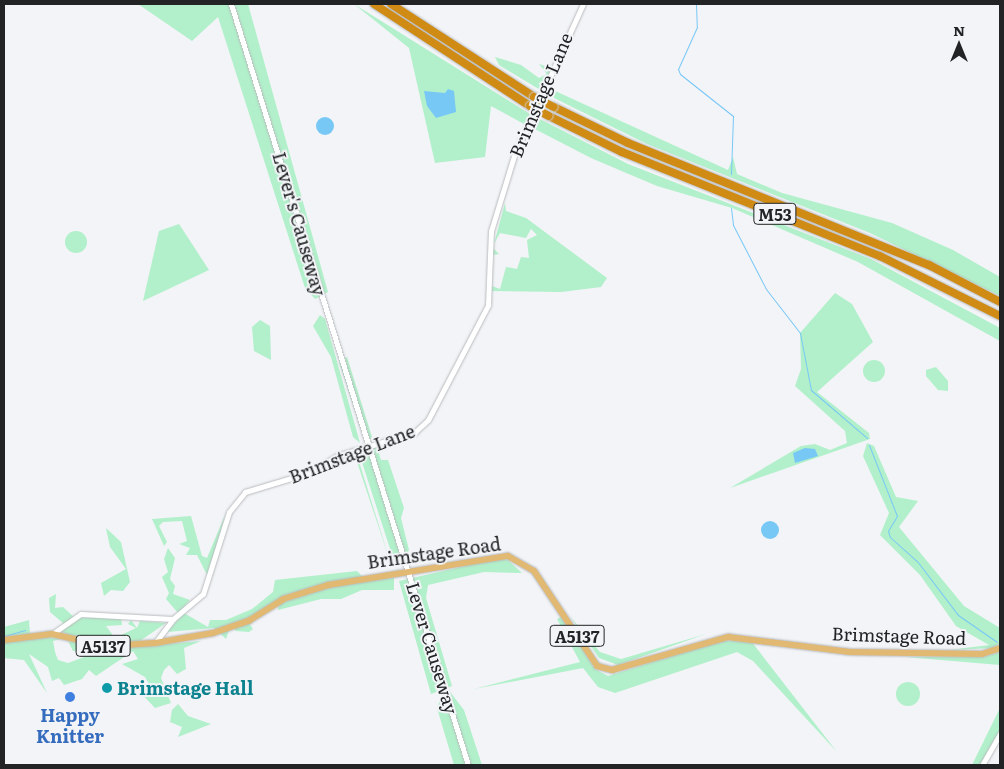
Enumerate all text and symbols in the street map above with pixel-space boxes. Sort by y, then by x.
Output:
north arrow [934,20,984,70]
text: N [953,20,965,40]
street label: Brimstage Lane [505,29,577,161]
street label: Lever's Causeway [268,150,330,298]
road number: M53 [752,200,798,228]
street label: Brimstage Lane [286,420,418,488]
street label: Brimstage Road [366,533,502,573]
street label: Lever Causeway [402,579,462,717]
road number: A5137 [550,622,604,650]
street label: Brimstage Road [831,623,967,649]
road number: A5137 [76,632,130,659]
place label: Brimstage Hall [117,677,253,699]
marker: Brimstage Hall [101,682,113,694]
marker: Happy Knitter [64,691,76,703]
place label: Happy Knitter [36,705,104,748]

